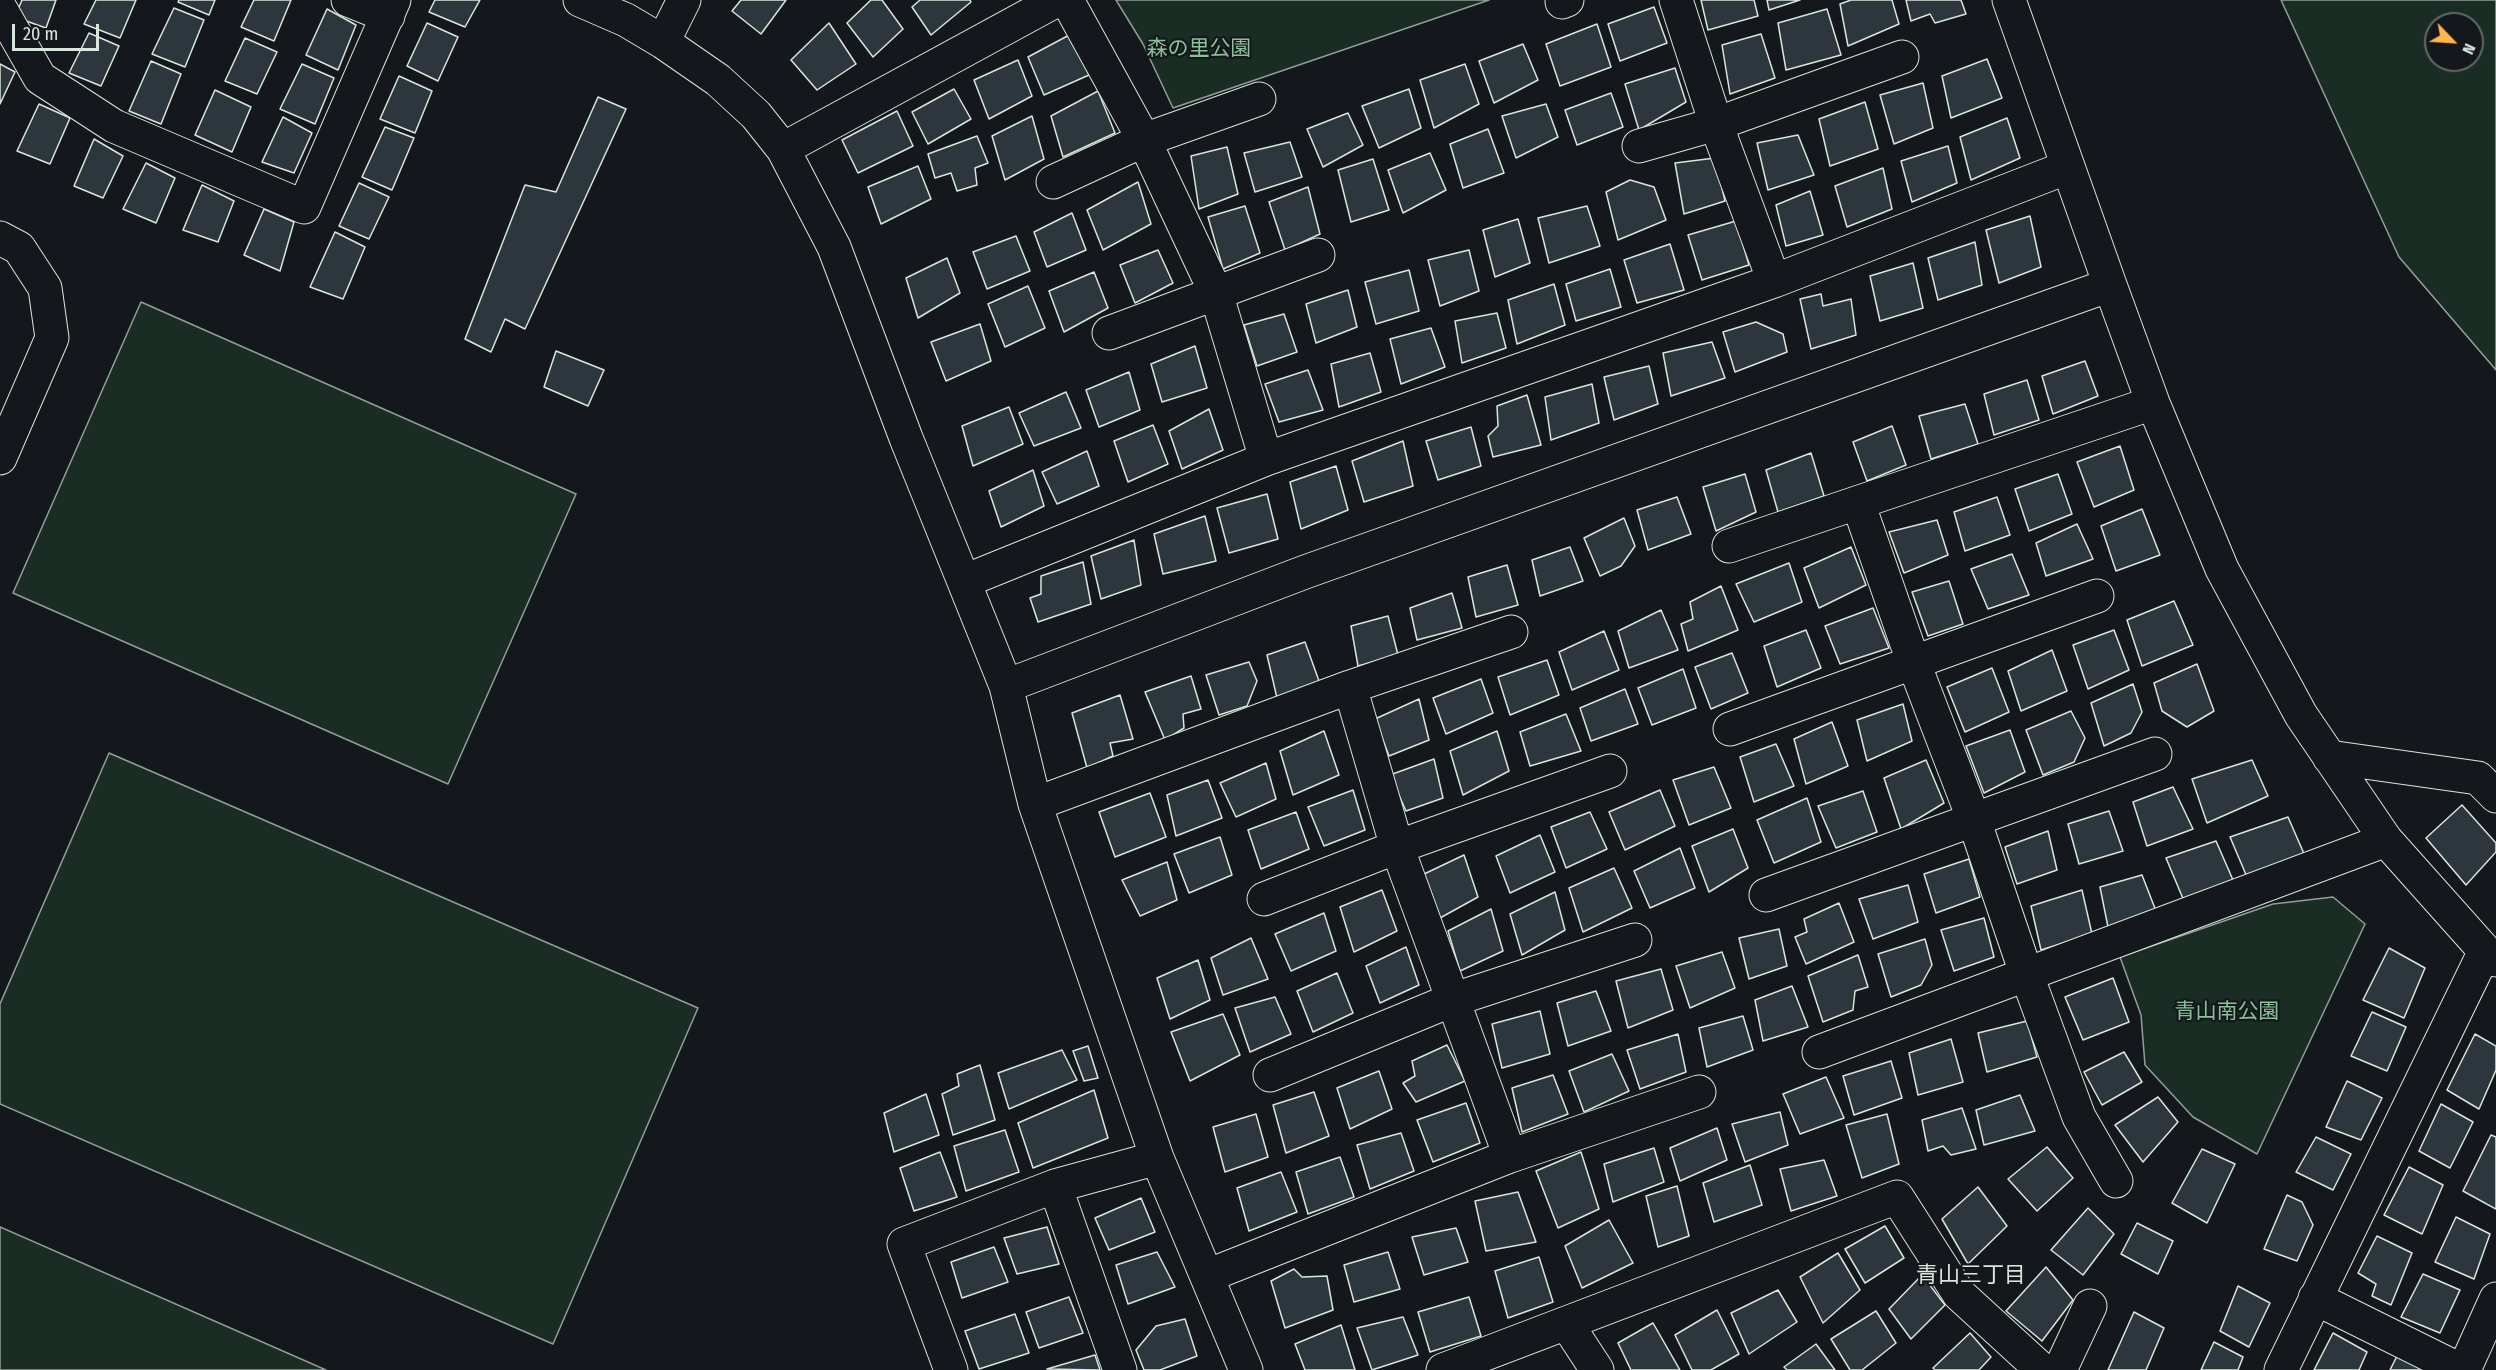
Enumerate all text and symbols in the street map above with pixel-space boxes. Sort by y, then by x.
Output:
scale bar [15,12,102,50]
north arrow [2424,12,2484,72]
text: 20 m [23,23,58,45]
park label: 森の里公園 [1147,36,1251,62]
text: N [2458,41,2480,57]
park label: 青山南公園 [2175,999,2279,1025]
district label: 青山三丁目 [1916,1263,2026,1289]

